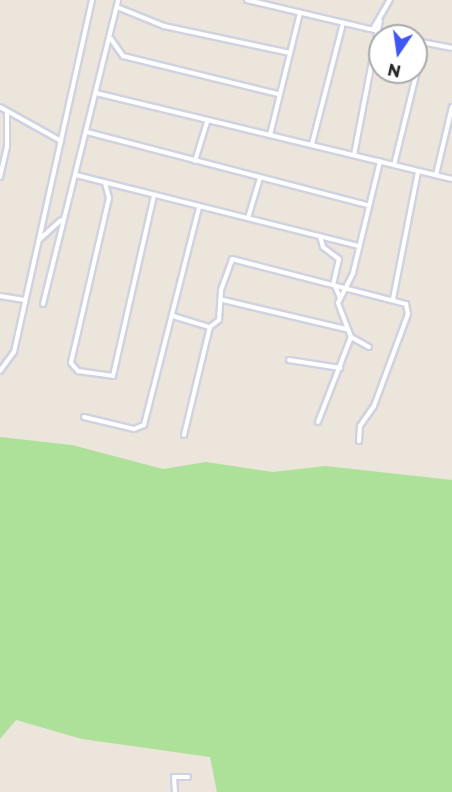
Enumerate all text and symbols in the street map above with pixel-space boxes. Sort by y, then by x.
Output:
north arrow [368,24,428,84]
text: N [386,59,403,81]

